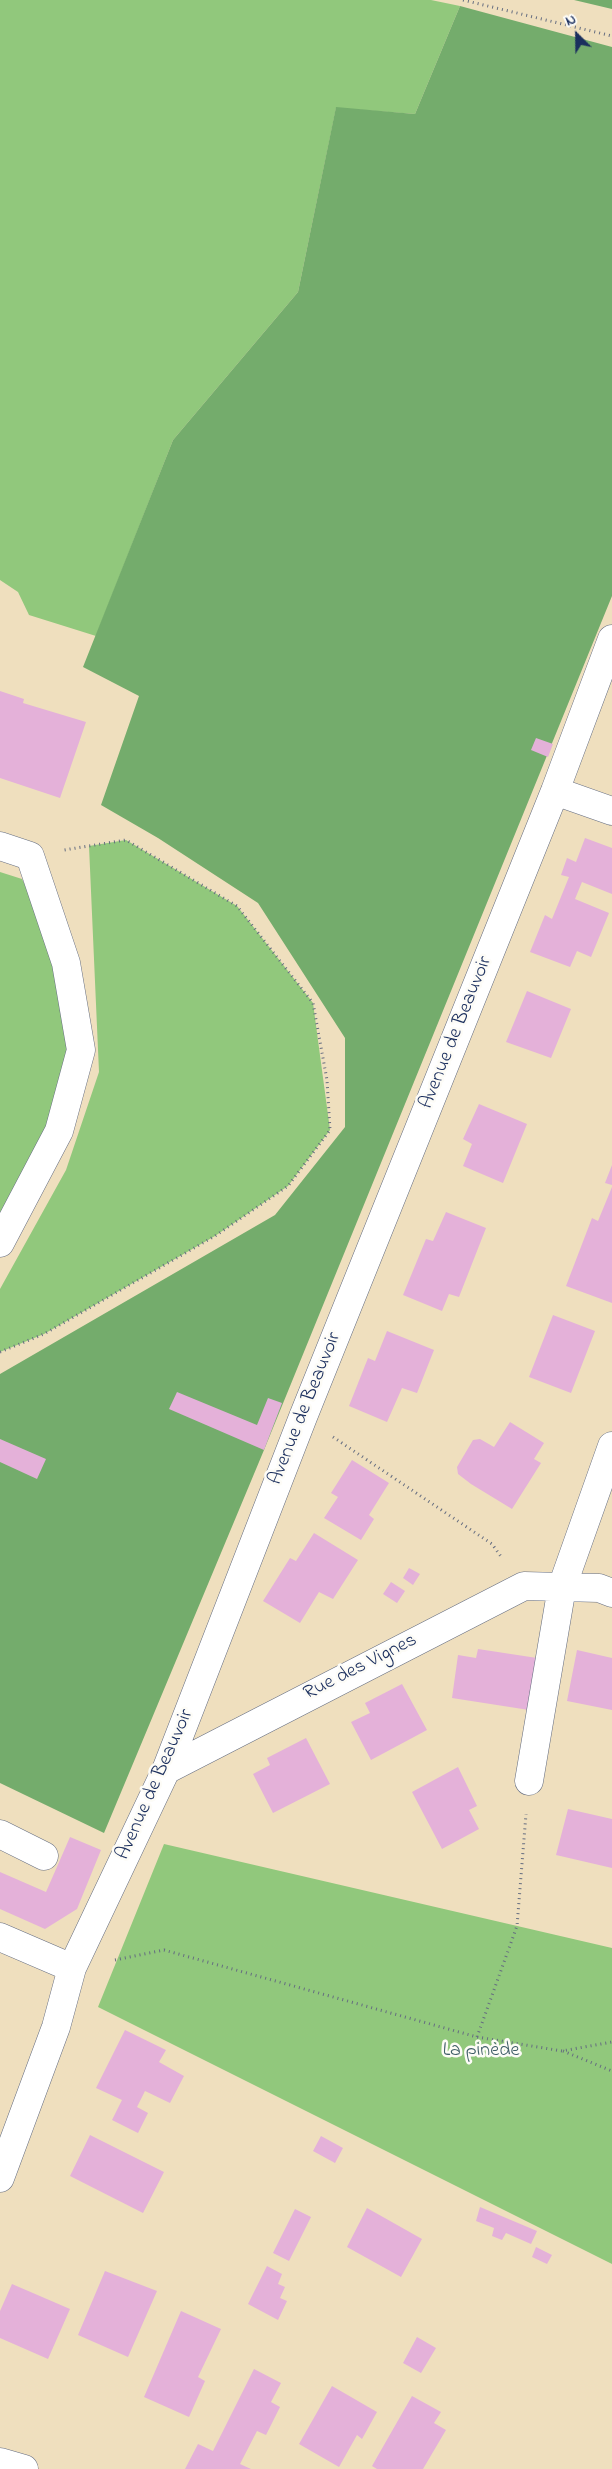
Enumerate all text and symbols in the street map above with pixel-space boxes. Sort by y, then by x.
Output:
text: N [562,9,579,32]
north arrow [552,10,602,60]
street label: Avenue de Beauvoir [415,953,499,1113]
street label: Avenue de Beauvoir [264,1329,348,1489]
street label: Rue des Vignes [300,1629,422,1707]
street label: Avenue de Beauvoir [112,1706,200,1864]
park label: La pinède [443,2040,519,2064]

